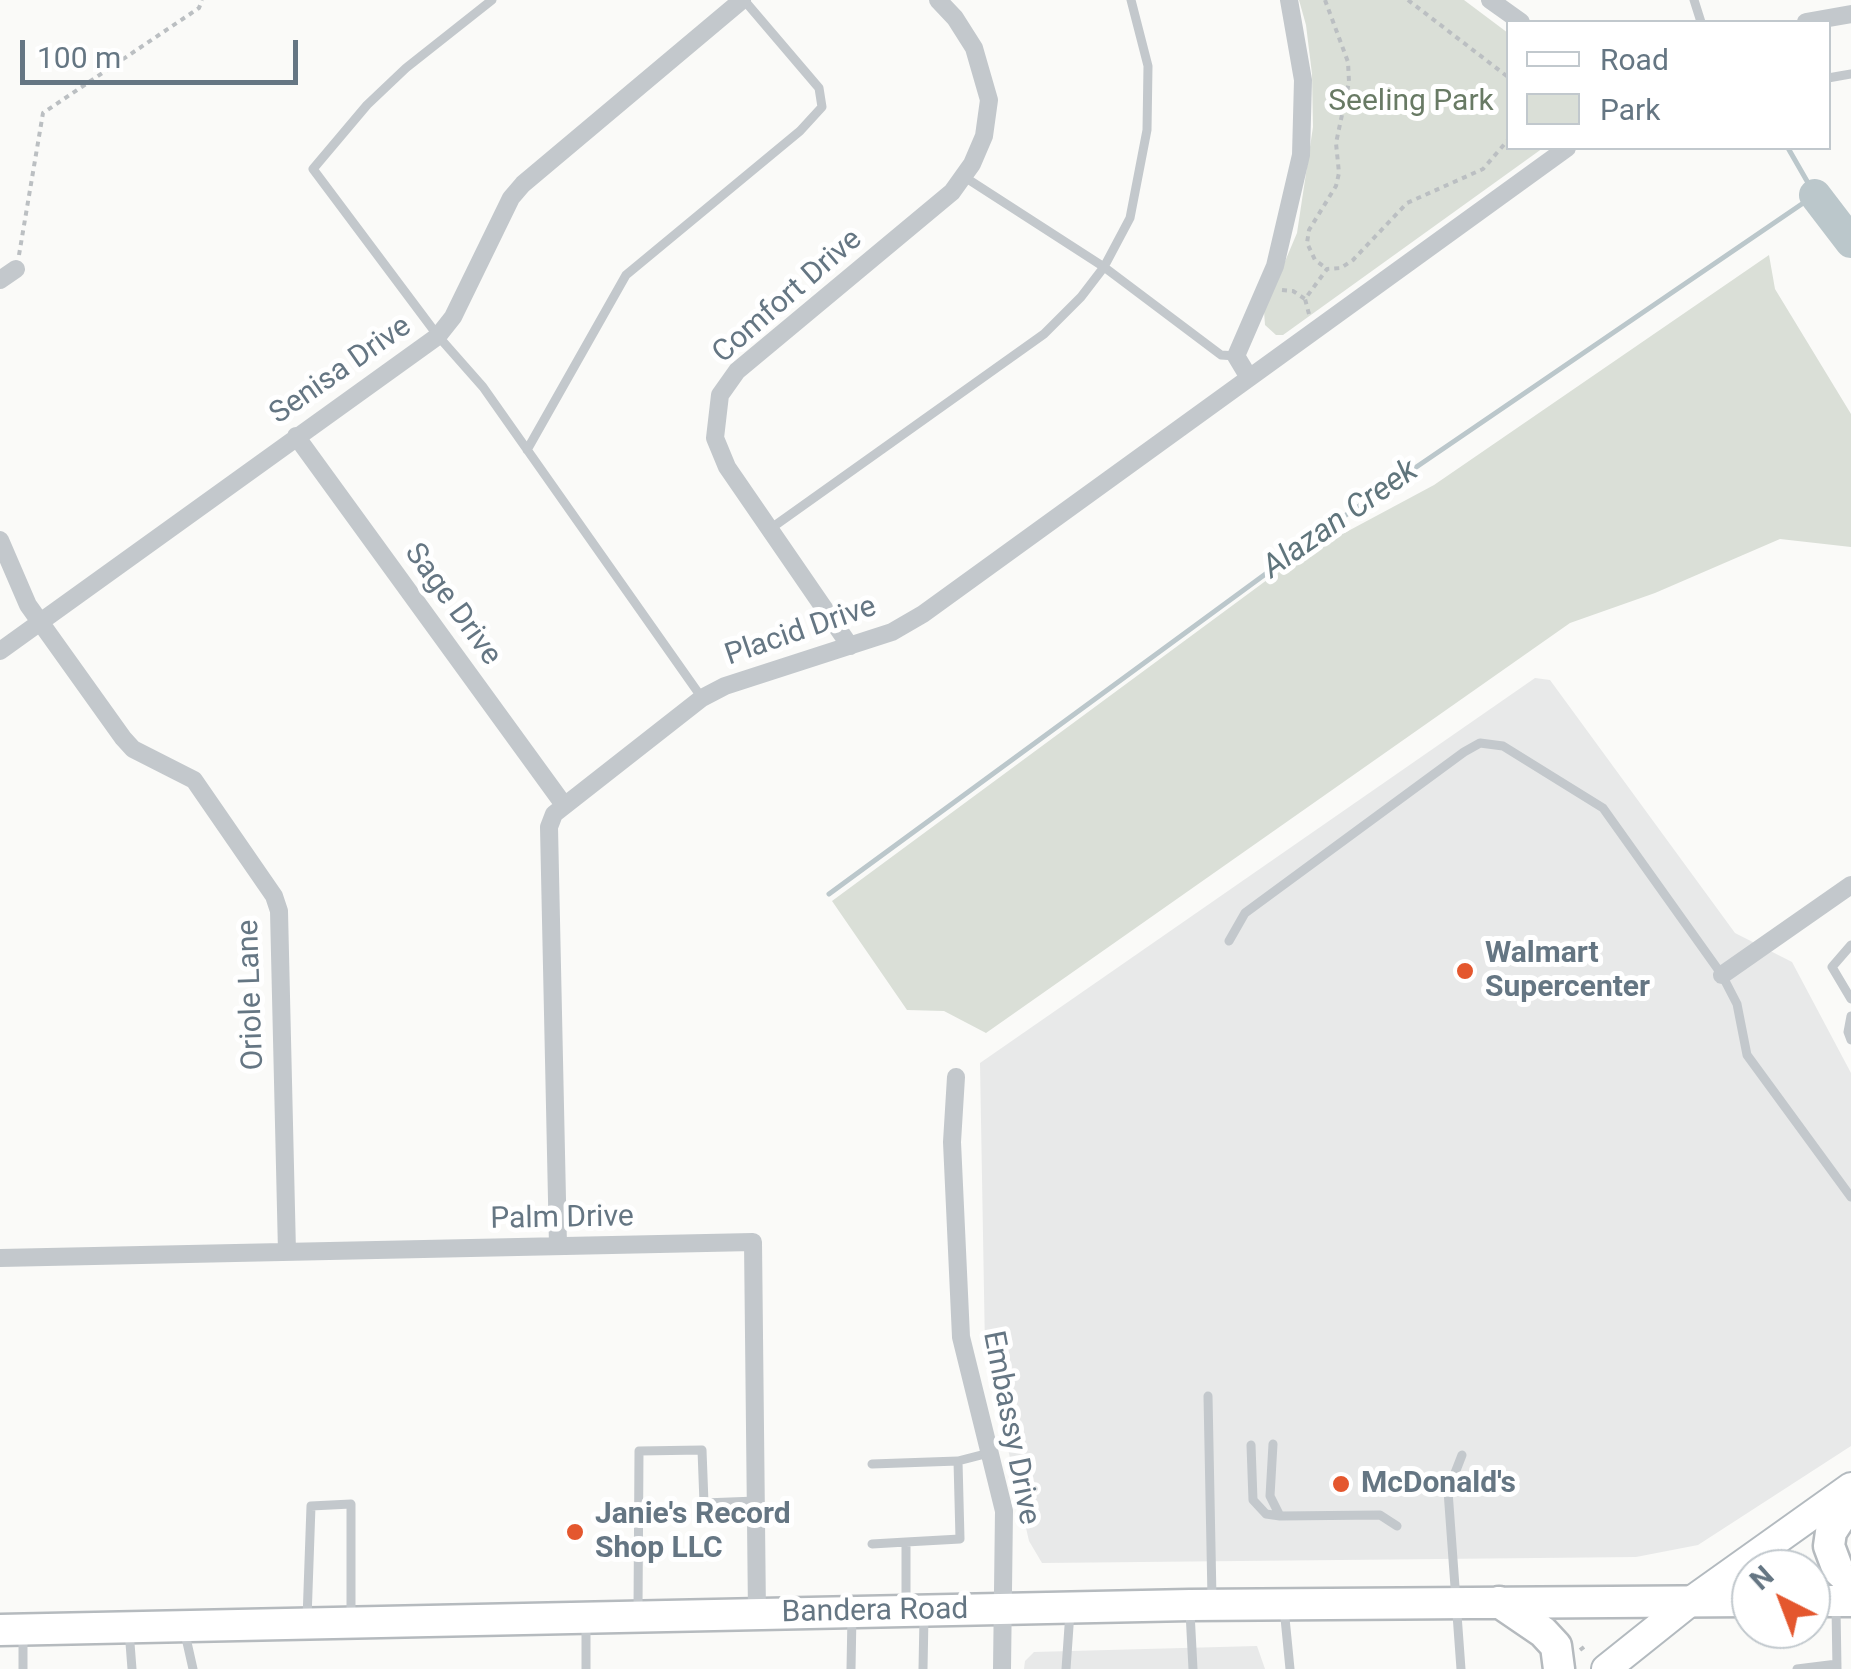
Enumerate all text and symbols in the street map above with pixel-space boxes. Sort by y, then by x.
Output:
scale bar [25,20,302,82]
legend [1506,20,1831,150]
text: 100 m [37,40,121,75]
text: Road [1600,42,1669,77]
park label: Seeling Park [1328,84,1494,120]
text: Park [1600,92,1660,127]
street label: Comfort Drive [706,222,870,372]
street label: Senisa Drive [263,309,419,433]
water label: Alazan Creek [1256,452,1426,588]
street label: Sage Drive [396,537,508,673]
street label: Placid Drive [721,589,881,675]
street label: Oriole Lane [231,919,273,1071]
place label: Walmart Supercenter [1485,936,1650,1006]
marker: Walmart Supercenter [1454,960,1476,982]
street label: Palm Drive [490,1200,634,1238]
street label: Embassy Drive [974,1328,1046,1528]
place label: McDonald's [1361,1466,1516,1502]
marker: McDonald's [1330,1473,1352,1495]
place label: Janie's Record Shop LLC [595,1497,791,1568]
marker: Janie's Record Shop LLC [564,1521,586,1543]
north arrow [1731,1549,1831,1649]
text: N [1744,1559,1780,1597]
street label: Bandera Road [781,1592,969,1632]

